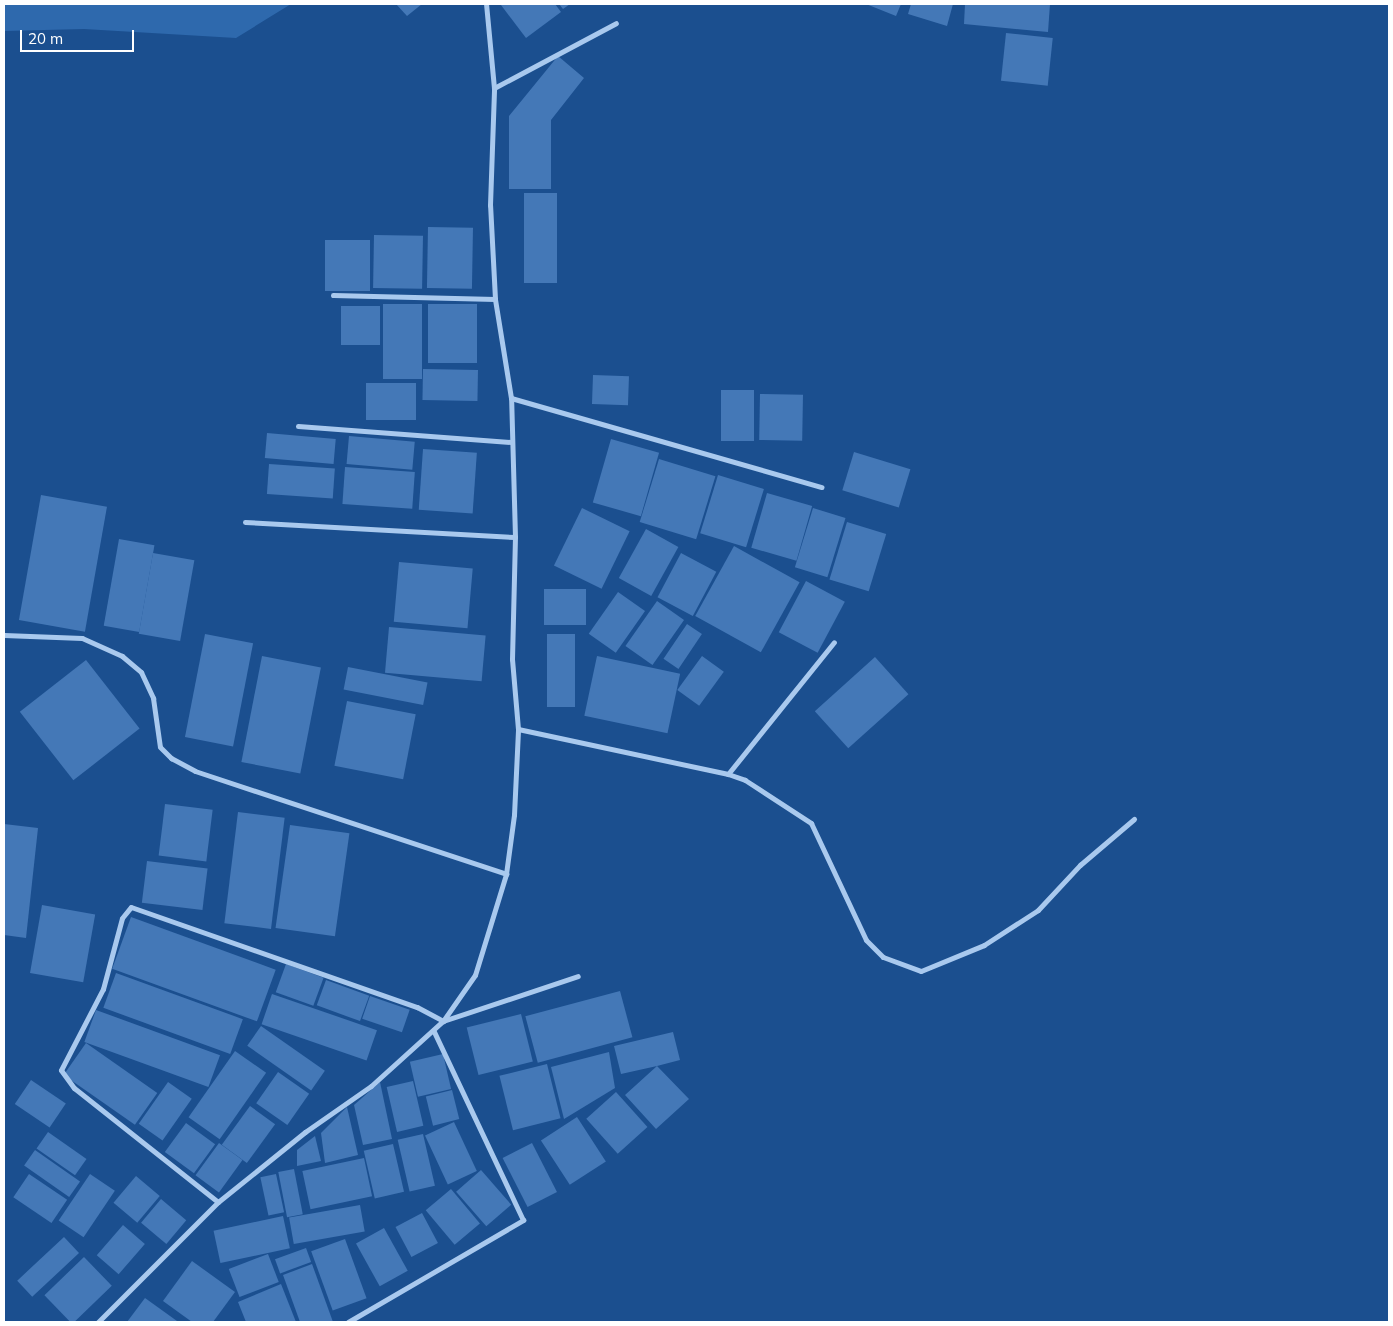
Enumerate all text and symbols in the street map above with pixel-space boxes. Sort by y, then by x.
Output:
scale bar [22,20,136,52]
text: 20 m [28,29,63,48]

